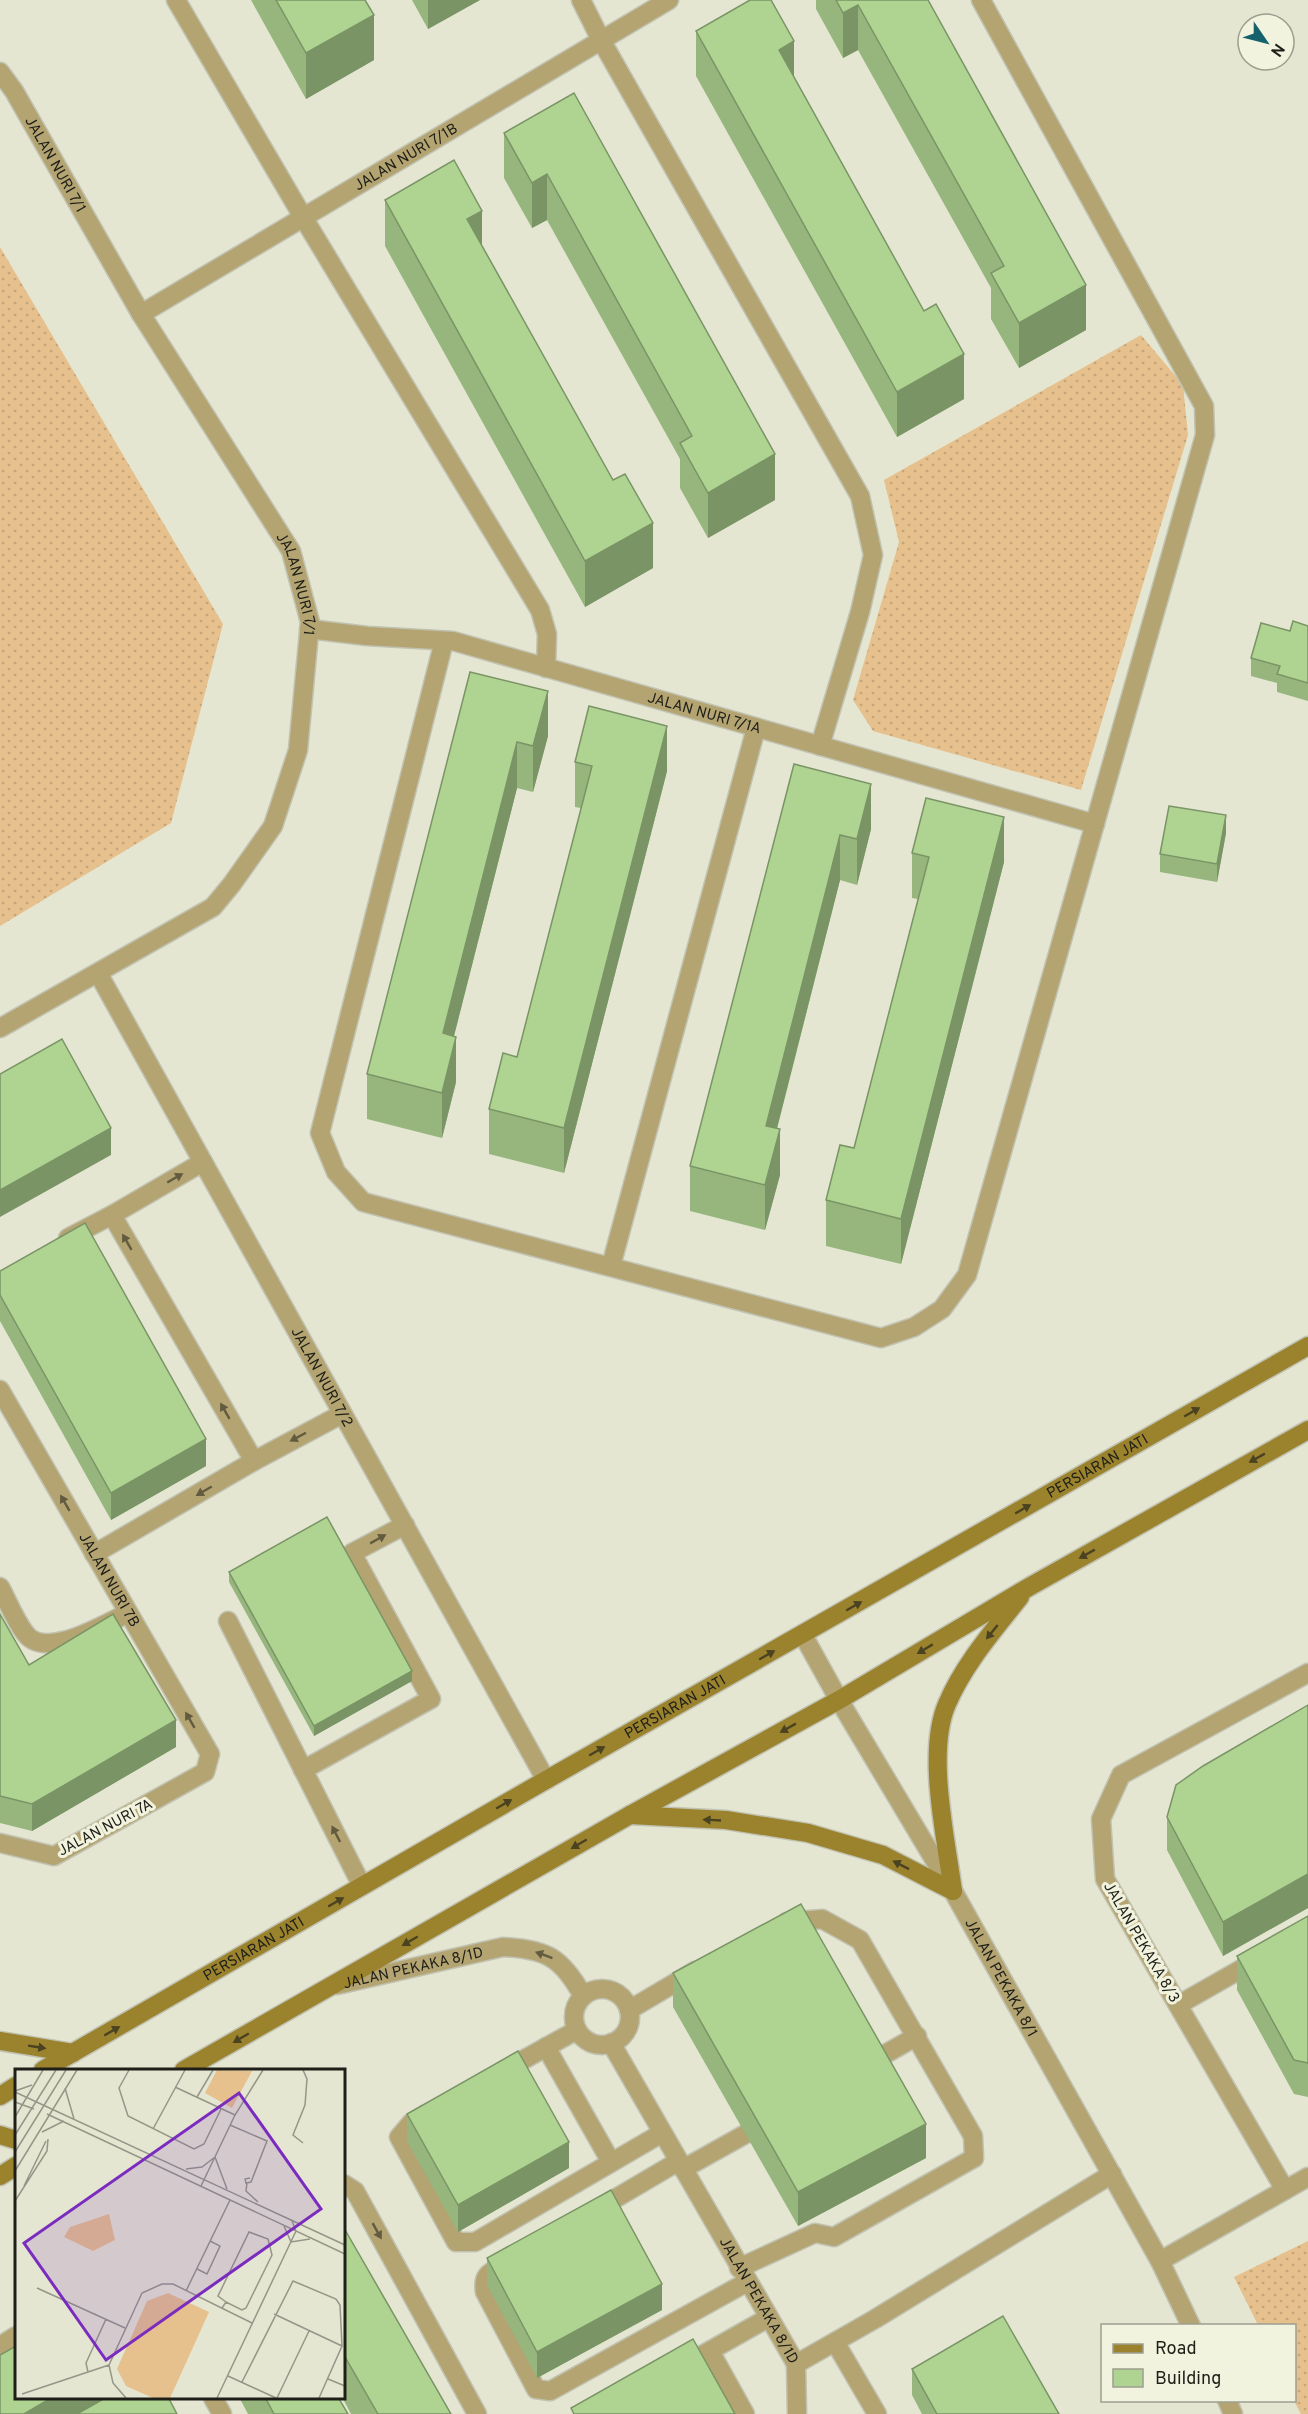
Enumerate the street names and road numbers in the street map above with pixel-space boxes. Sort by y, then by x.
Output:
street label: JALAN NURI 7/1 [20,114,89,216]
street label: JALAN NURI 7/1B [351,120,462,196]
street label: JALAN NURI 7/1 [271,529,318,636]
street label: JALAN NURI 7/1A [645,689,763,739]
street label: JALAN NURI 7/2 [286,1324,356,1431]
street label: PERSIARAN JATI [1044,1431,1152,1504]
street label: JALAN NURI 7B [73,1530,143,1631]
street label: PERSIARAN JATI [622,1671,730,1744]
street label: JALAN NURI 7A [55,1795,156,1861]
street label: JALAN PEKAKA 8/3 [1098,1879,1183,2007]
street label: PERSIARAN JATI [200,1913,308,1987]
street label: JALAN PEKAKA 8/1 [959,1916,1041,2041]
street label: JALAN PEKAKA 8/1D [342,1944,485,1994]
street label: JALAN PEKAKA 8/1D [714,2234,802,2368]

